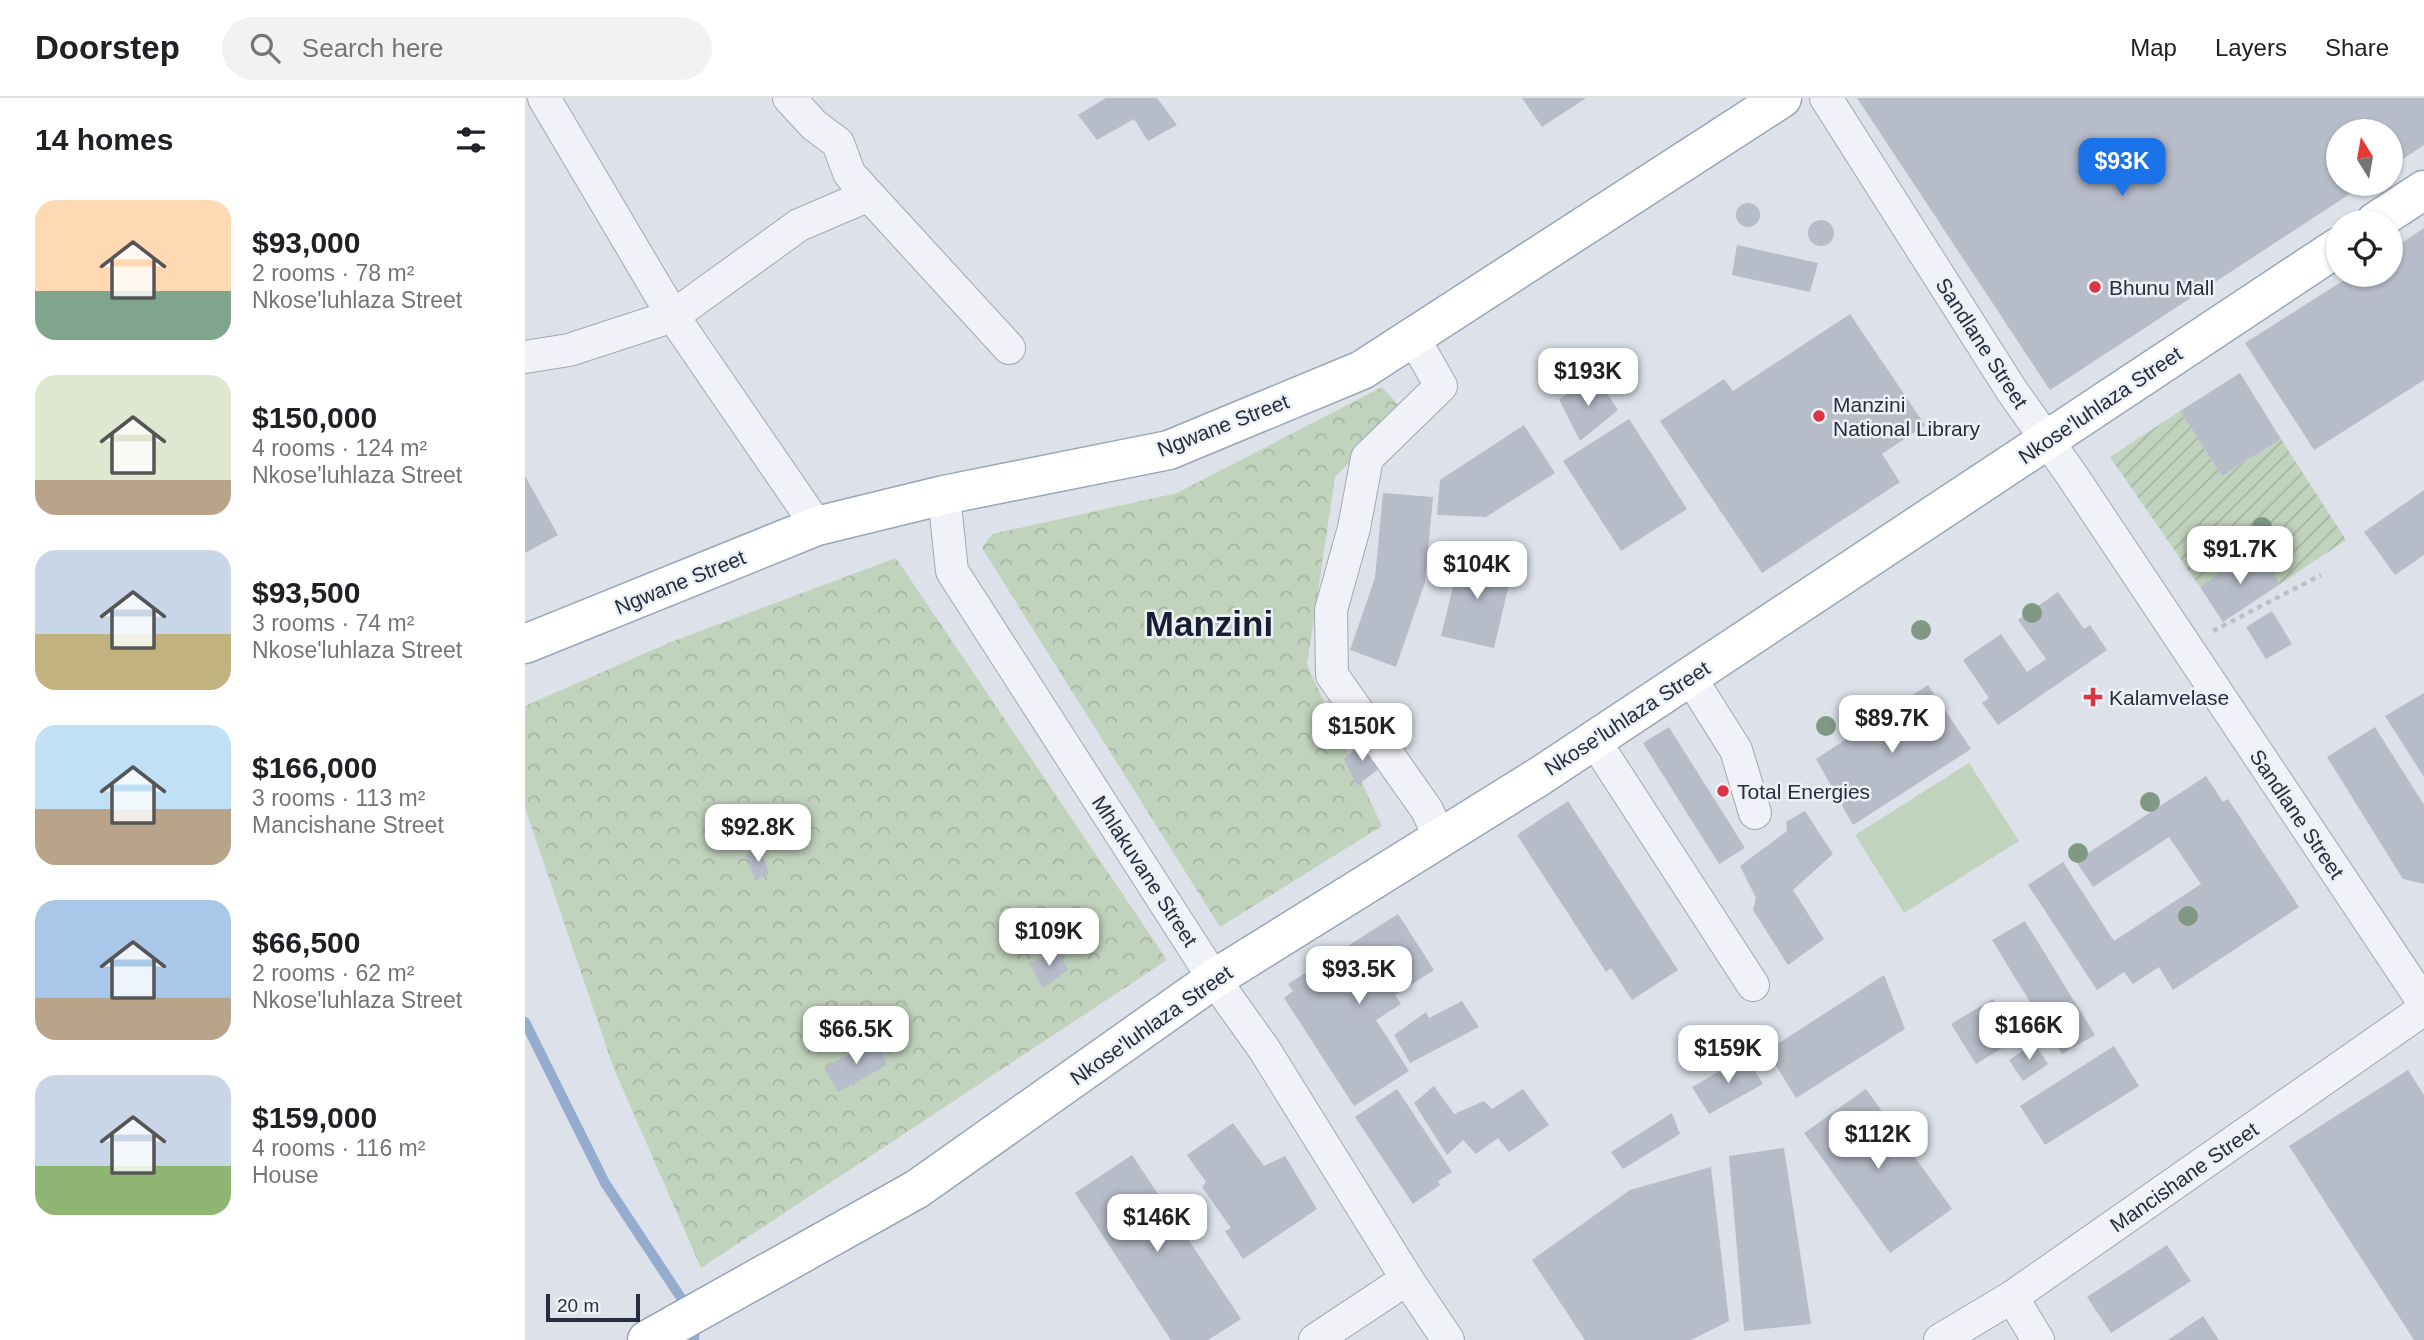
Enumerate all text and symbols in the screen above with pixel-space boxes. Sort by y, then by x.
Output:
search box [222,17,712,80]
text: Doorstep [35,29,180,66]
icon: search [246,29,284,67]
text: Search here [302,33,444,63]
text: Map [2130,34,2177,61]
text: Layers [2215,34,2287,61]
text: Share [2325,34,2389,61]
north arrow [2326,119,2403,196]
map controls [2326,119,2403,287]
icon: filters [452,121,490,159]
text: 14 homes [35,123,173,156]
pin: $93K [2081,139,2163,198]
text: $93K [2095,148,2149,174]
button: locate [2326,210,2403,287]
text: $93,000 [252,226,360,259]
icon: home [91,228,175,312]
text: 2 rooms · 78 m² [252,260,414,286]
street label: Sandlane Street [1931,274,2033,413]
place label: Bhunu Mall [2109,276,2214,299]
marker: Bhunu Mall [2087,279,2103,295]
text: Nkose'luhlaza Street [252,287,462,313]
street label: Nkose'luhlaza Street [2014,342,2186,468]
pin: $193K [1539,348,1637,408]
text: $193K [1554,358,1622,384]
street label: Ngwane Street [1154,389,1292,461]
place label: Manzini National Library [1833,393,1981,440]
text: $150,000 [252,401,377,434]
icon: home [91,403,175,487]
marker: Manzini National Library [1811,408,1827,424]
text: 4 rooms · 124 m² [252,435,427,461]
text: Nkose'luhlaza Street [252,462,462,488]
pin: $91.7K [2183,526,2297,586]
text: $91.7K [2203,536,2277,562]
pin: $104K [1428,542,1526,601]
street label: Ngwane Street [611,545,749,619]
text: $104K [1443,551,1511,577]
text: $93,500 [252,576,360,609]
icon: home [91,578,175,662]
district label: Manzini [1145,604,1273,643]
text: 3 rooms · 74 m² [252,610,414,636]
text: Nkose'luhlaza Street [252,637,462,663]
street label: Nkose'luhlaza Street [1540,656,1714,780]
place label: Kalamvelase [2109,686,2229,709]
marker: Kalamvelase [2083,687,2103,707]
pin: $89.7K [1835,696,1949,755]
pin: $150K [1313,704,1411,763]
text: $89.7K [1855,705,1929,731]
text: $150K [1328,713,1396,739]
street label: Sandlane Street [2245,745,2349,883]
text: $166,000 [252,751,377,784]
icon: home [91,753,175,837]
place label: Total Energies [1737,780,1870,803]
marker: Total Energies [1715,783,1731,799]
text: 3 rooms · 113 m² [252,785,425,811]
street label: Mhlakuvane Street [1088,791,1202,951]
pin: $92.8K [701,804,815,864]
text: Mancishane Street [252,812,444,838]
text: $92.8K [721,814,795,840]
pin: $109K [1000,908,1098,968]
text: $109K [1015,918,1083,944]
text: $66,500 [252,926,360,959]
icon: home [91,928,175,1012]
pin: $93.5K [1302,946,1416,1006]
text: $93.5K [1322,956,1396,982]
text: 2 rooms · 62 m² [252,960,414,986]
street label: Nkose'luhlaza Street [1066,960,1236,1089]
text: Nkose'luhlaza Street [252,987,462,1013]
pin: $166K [1980,1002,2078,1062]
pin: $66.5K [799,1006,913,1066]
text: $166K [1995,1012,2063,1038]
text: $66.5K [819,1016,893,1042]
pin: $159K [1679,1026,1777,1085]
text: $159K [1694,1035,1762,1061]
text: $159,000 [252,1101,377,1134]
icon: home [91,1103,175,1187]
pin: $112K [1829,1112,1927,1171]
street label: Mancishane Street [2106,1117,2262,1237]
text: $112K [1845,1121,1911,1147]
text: 4 rooms · 116 m² [252,1135,425,1161]
text: House [252,1162,318,1188]
pin: $146K [1108,1194,1206,1254]
text: $146K [1123,1204,1191,1230]
scale bar [546,1291,641,1323]
text: 20 m [557,1295,599,1316]

